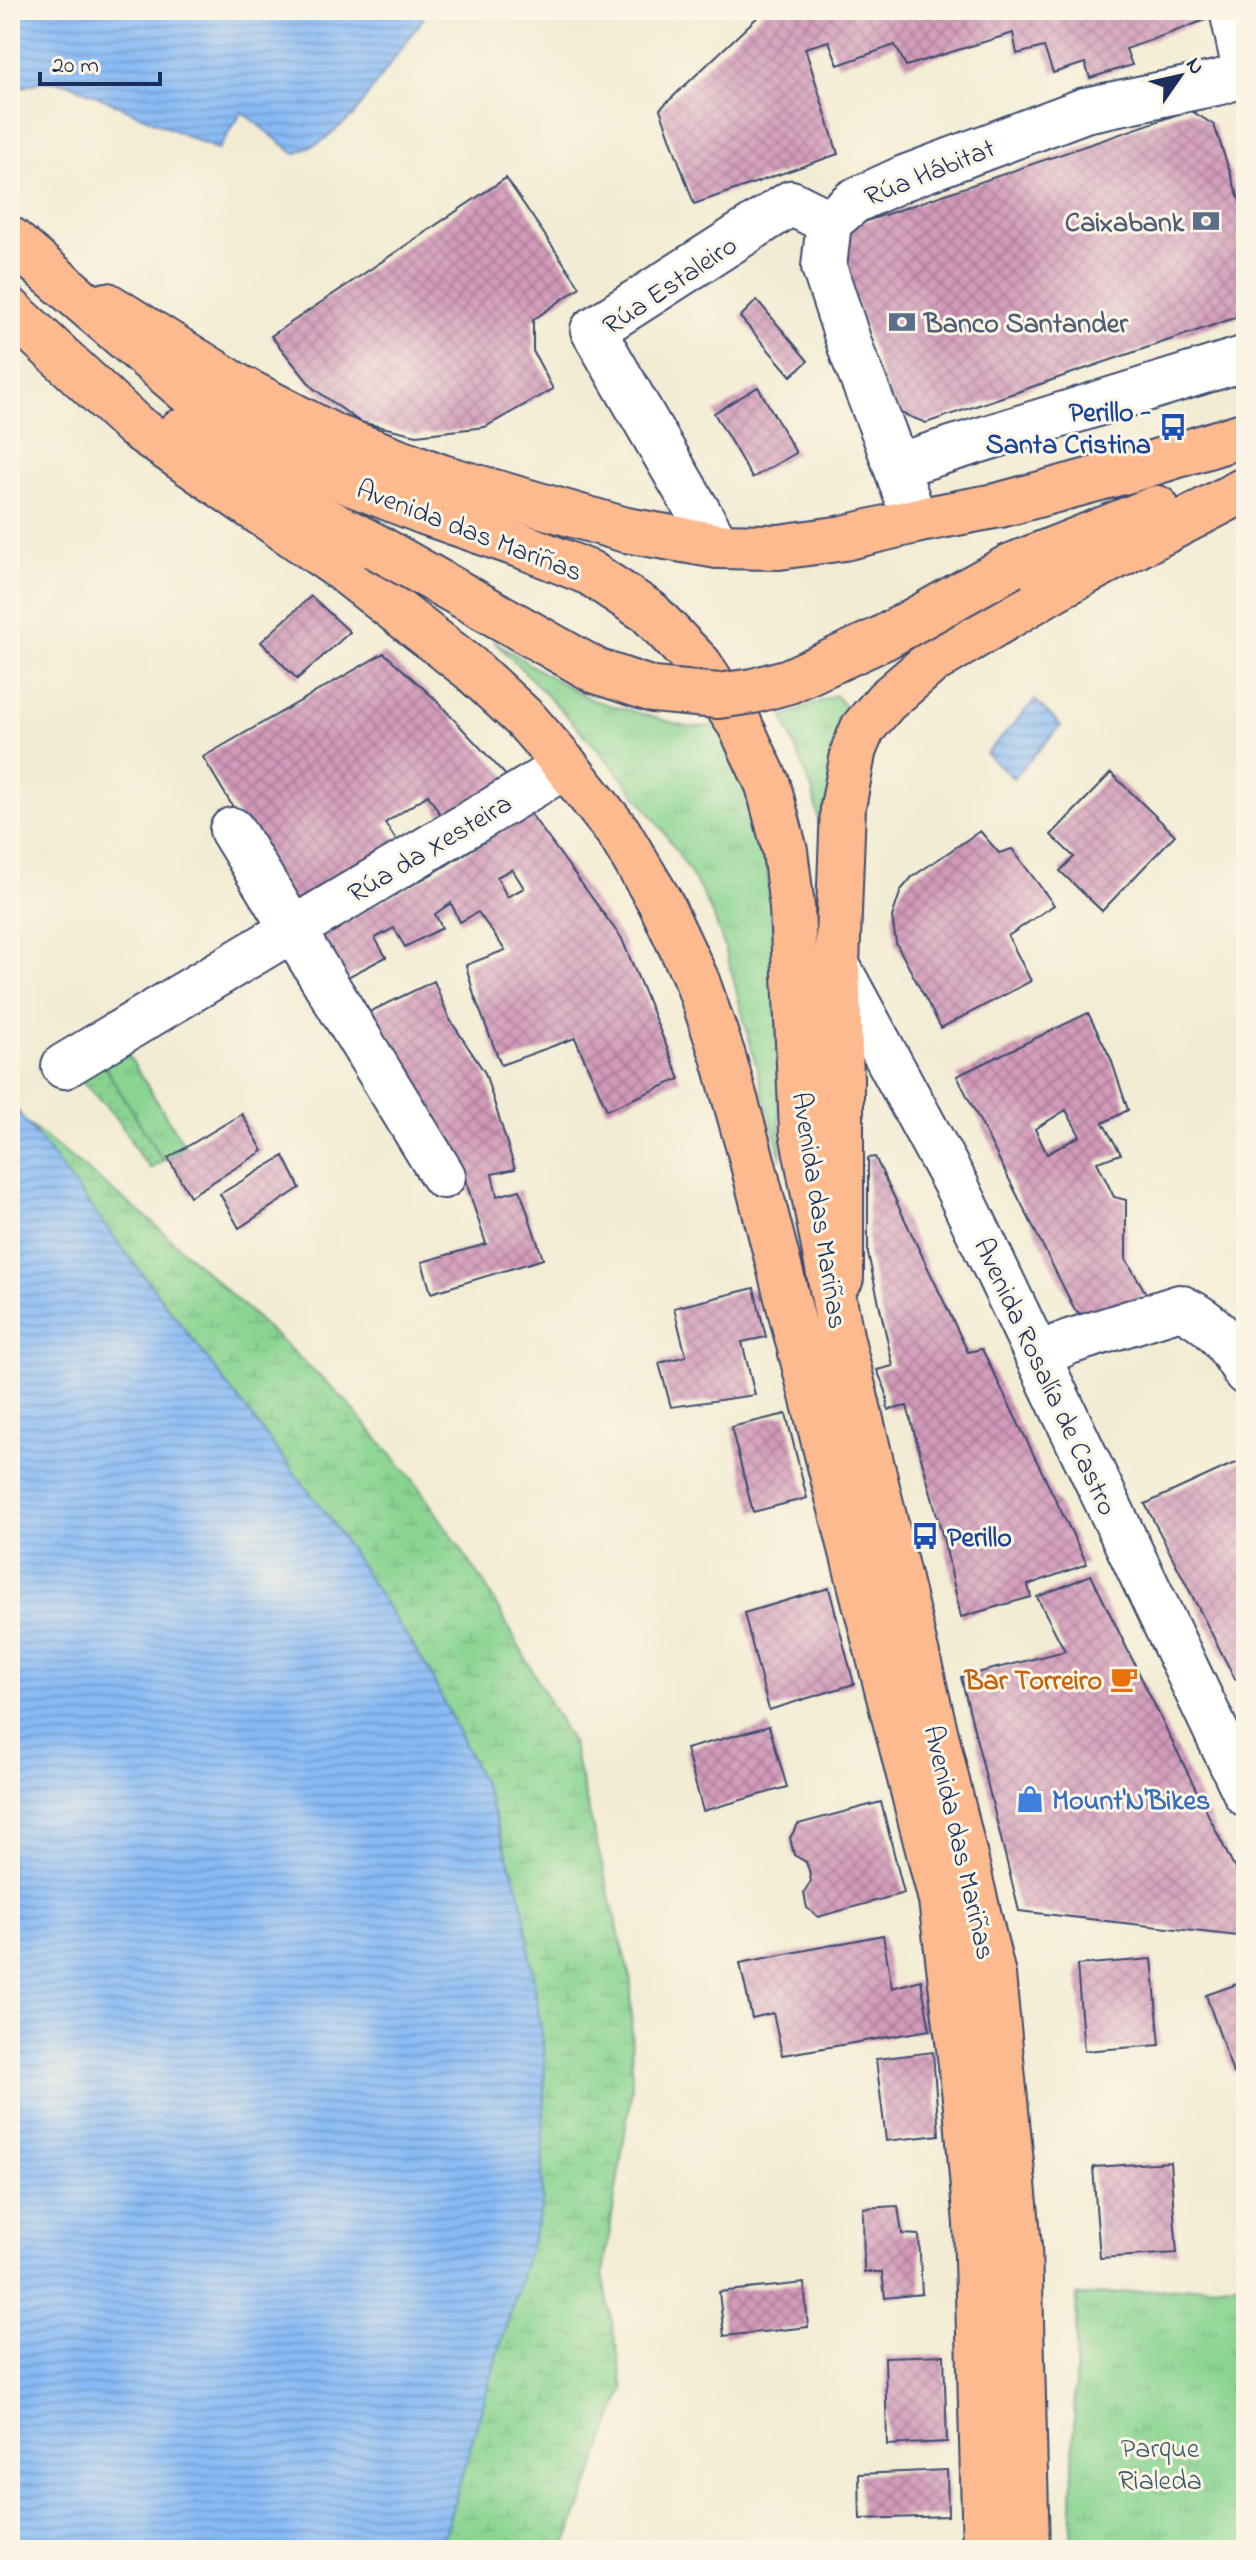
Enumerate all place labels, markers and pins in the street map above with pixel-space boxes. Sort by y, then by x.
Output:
place label: Caixabank [1065,204,1185,245]
bank icon: Caixabank [1191,206,1221,236]
place label: Banco Santander [922,305,1129,346]
bank icon: Banco Santander [887,307,917,337]
place label: Perillo - Santa Cristina [986,394,1151,467]
bus stop icon: Perillo - Santa Cristina [1158,412,1188,442]
place label: Perillo [947,1519,1012,1560]
bus stop icon: Perillo [910,1521,940,1551]
place label: Bar Torreiro [963,1662,1102,1703]
cafe icon: Bar Torreiro [1109,1664,1139,1694]
place label: Mount'N'Bikes [1052,1782,1210,1823]
shop icon: Mount'N'Bikes [1015,1784,1045,1814]

